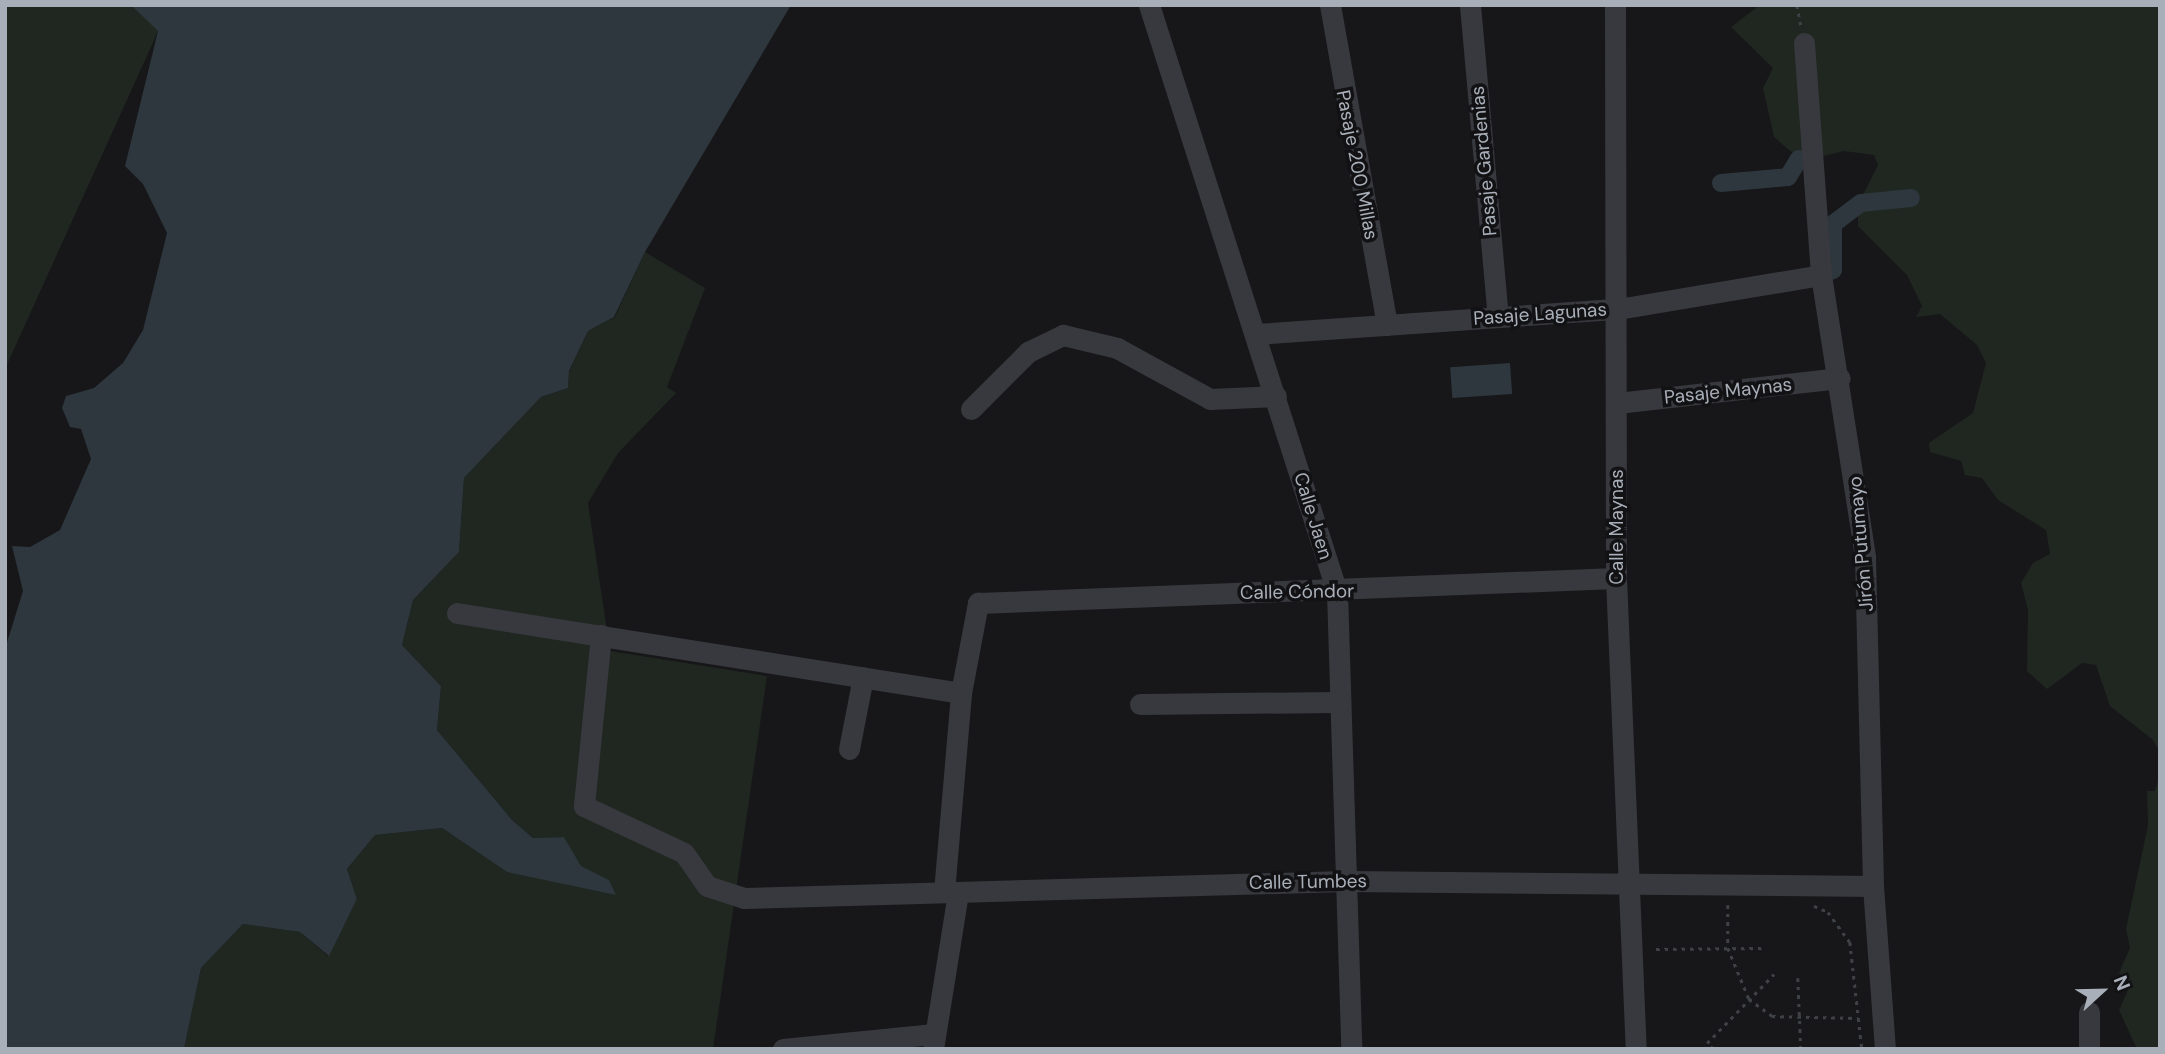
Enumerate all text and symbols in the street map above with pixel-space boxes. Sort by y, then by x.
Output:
street label: Pasaje Gardenias [1466,85,1502,237]
street label: Pasaje 200 Millas [1331,88,1383,242]
street label: Pasaje Lagunas [1472,298,1608,330]
street label: Pasaje Maynas [1663,373,1793,409]
street label: Calle Maynas [1606,469,1628,585]
street label: Calle Jaen [1289,470,1337,562]
street label: Jirón Putumayo [1844,475,1878,613]
street label: Calle Cóndor [1240,580,1354,604]
street label: Calle Tumbes [1249,870,1367,894]
north arrow [2067,956,2137,1026]
text: N [2108,972,2136,994]

